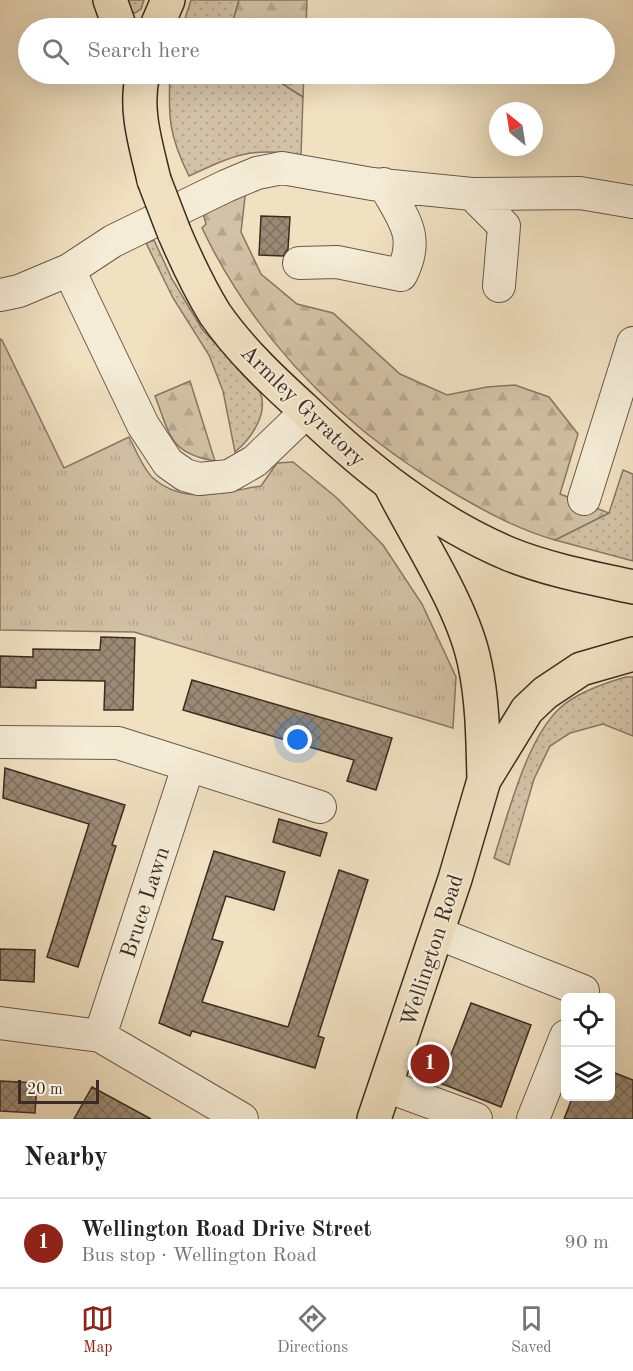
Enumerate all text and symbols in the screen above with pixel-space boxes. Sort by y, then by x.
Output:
search box [18,18,615,84]
icon: search [39,35,72,68]
text: Search here [87,40,200,62]
north arrow [489,102,543,156]
street label: Armley Gyratory [236,342,369,471]
your location [283,725,312,754]
street label: Bruce Lawn [118,844,174,961]
street label: Wellington Road [398,872,468,1030]
map controls [561,993,615,1101]
button: locate [561,993,615,1047]
pin: 1 [410,1042,450,1086]
button: layers [561,1047,615,1101]
scale bar [18,1077,99,1104]
text: 20 m [27,1082,63,1098]
text: Nearby [24,1145,108,1171]
text: Wellington Road Drive Street [81,1219,372,1241]
text: 1 [38,1233,49,1253]
text: 90 m [564,1233,609,1253]
text: Bus stop · Wellington Road [81,1246,317,1266]
tab: Map [81,1302,114,1358]
tab: Directions [277,1302,348,1358]
tab: Saved [511,1302,552,1358]

